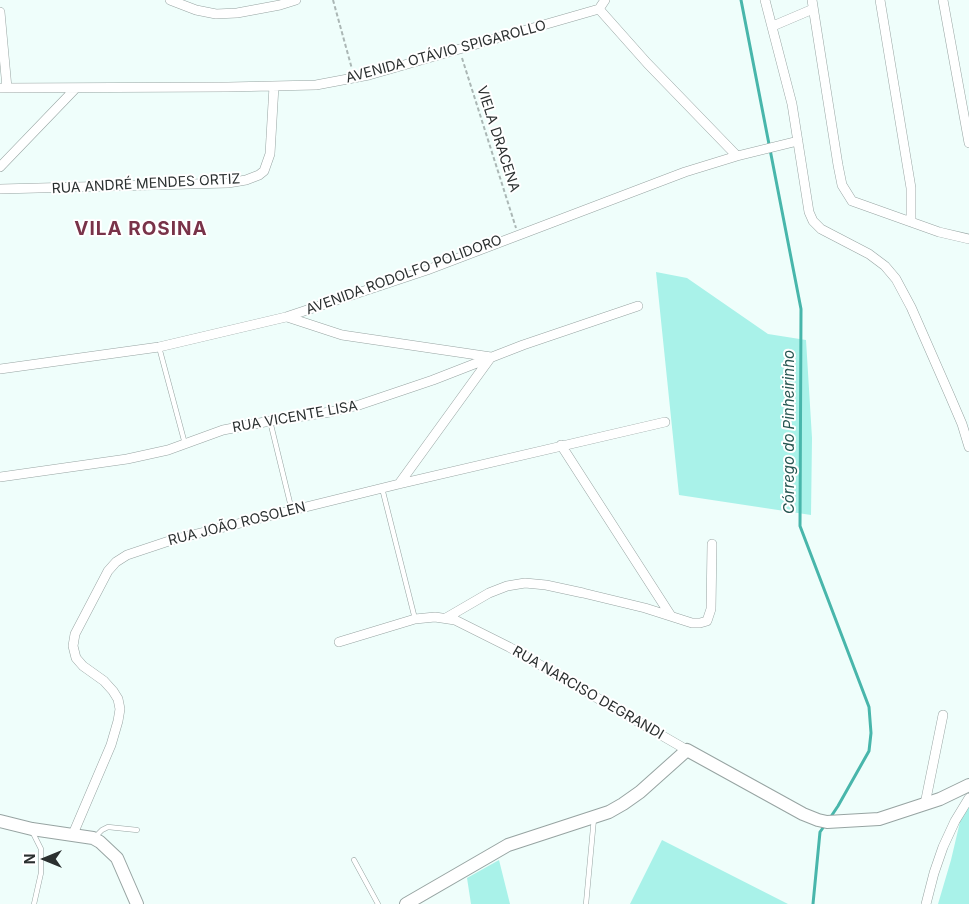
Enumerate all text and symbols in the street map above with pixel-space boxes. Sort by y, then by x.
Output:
street label: AVENIDA OTÁVIO SPIGAROLLO [344,17,548,87]
street label: VIELA DRACENA [473,84,523,194]
street label: RUA ANDRÉ MENDES ORTIZ [51,171,241,197]
district label: VILA ROSINA [73,218,209,240]
street label: AVENIDA RODOLFO POLIDORO [304,232,504,318]
water label: Córrego do Pinheirinho [780,350,798,514]
street label: RUA VICENTE LISA [231,398,359,436]
street label: RUA JOÃO ROSOLEN [167,499,307,549]
street label: RUA NARCISO DEGRANDI [509,643,667,743]
north arrow [20,834,70,884]
text: N [21,854,38,864]

